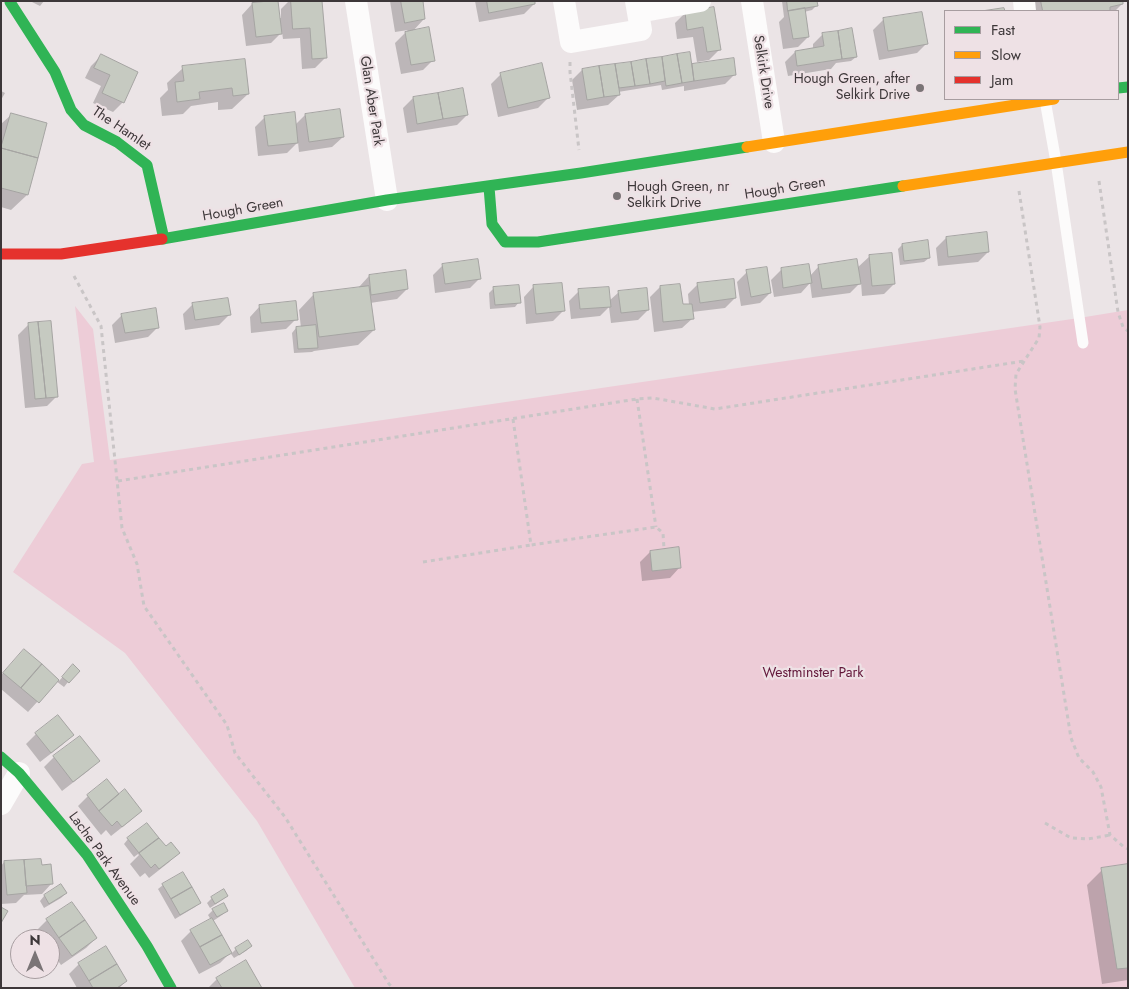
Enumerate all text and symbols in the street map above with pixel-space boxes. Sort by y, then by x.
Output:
legend [944,10,1119,100]
text: Fast [991,19,1015,41]
street label: Selkirk Drive [749,34,777,110]
text: Slow [991,44,1021,66]
street label: Glan Aber Park [356,55,386,147]
text: Jam [991,69,1014,91]
place label: Hough Green, after Selkirk Drive [794,72,910,104]
marker: Hough Green, after Selkirk Drive [914,82,926,94]
street label: The Hamlet [89,103,153,155]
street label: Hough Green [743,174,827,204]
place label: Hough Green, nr Selkirk Drive [627,180,729,212]
marker: Hough Green, nr Selkirk Drive [611,190,623,202]
street label: Hough Green [201,195,285,225]
park label: Westminster Park [762,666,864,682]
street label: Lache Park Avenue [65,809,143,909]
north arrow [10,929,60,979]
text: N [29,930,41,950]

